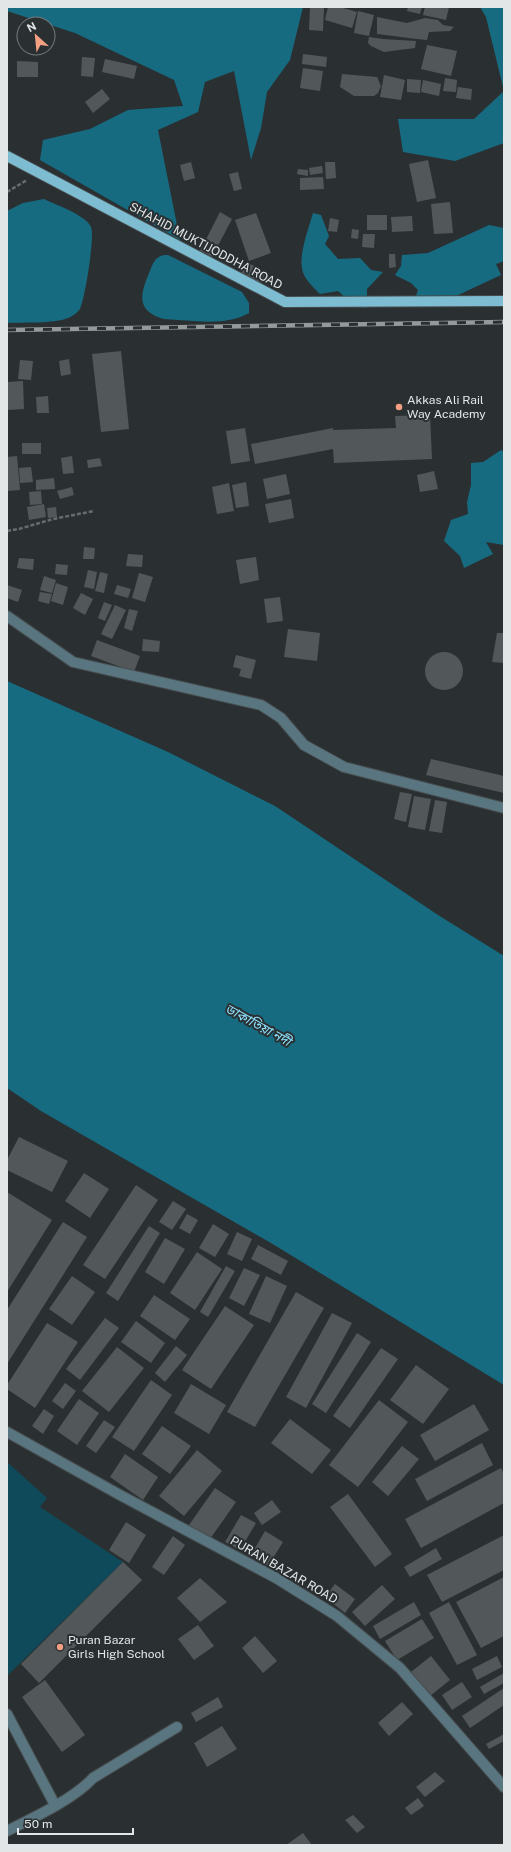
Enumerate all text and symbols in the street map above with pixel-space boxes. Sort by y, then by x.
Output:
north arrow [16,16,56,56]
text: N [25,20,38,34]
street label: SHAHID MUKTIJODDHA ROAD [127,200,285,292]
place label: Akkas Ali Rail Way Academy [407,393,486,421]
marker: Akkas Ali Rail Way Academy [394,402,404,412]
water label: ডাকাতিয়া নদী [223,1001,296,1050]
street label: PURAN BAZAR ROAD [228,1534,340,1606]
place label: Puran Bazar Girls High School [68,1633,165,1661]
marker: Puran Bazar Girls High School [55,1642,65,1652]
scale bar [18,1810,133,1836]
text: 50 m [24,1817,52,1831]

